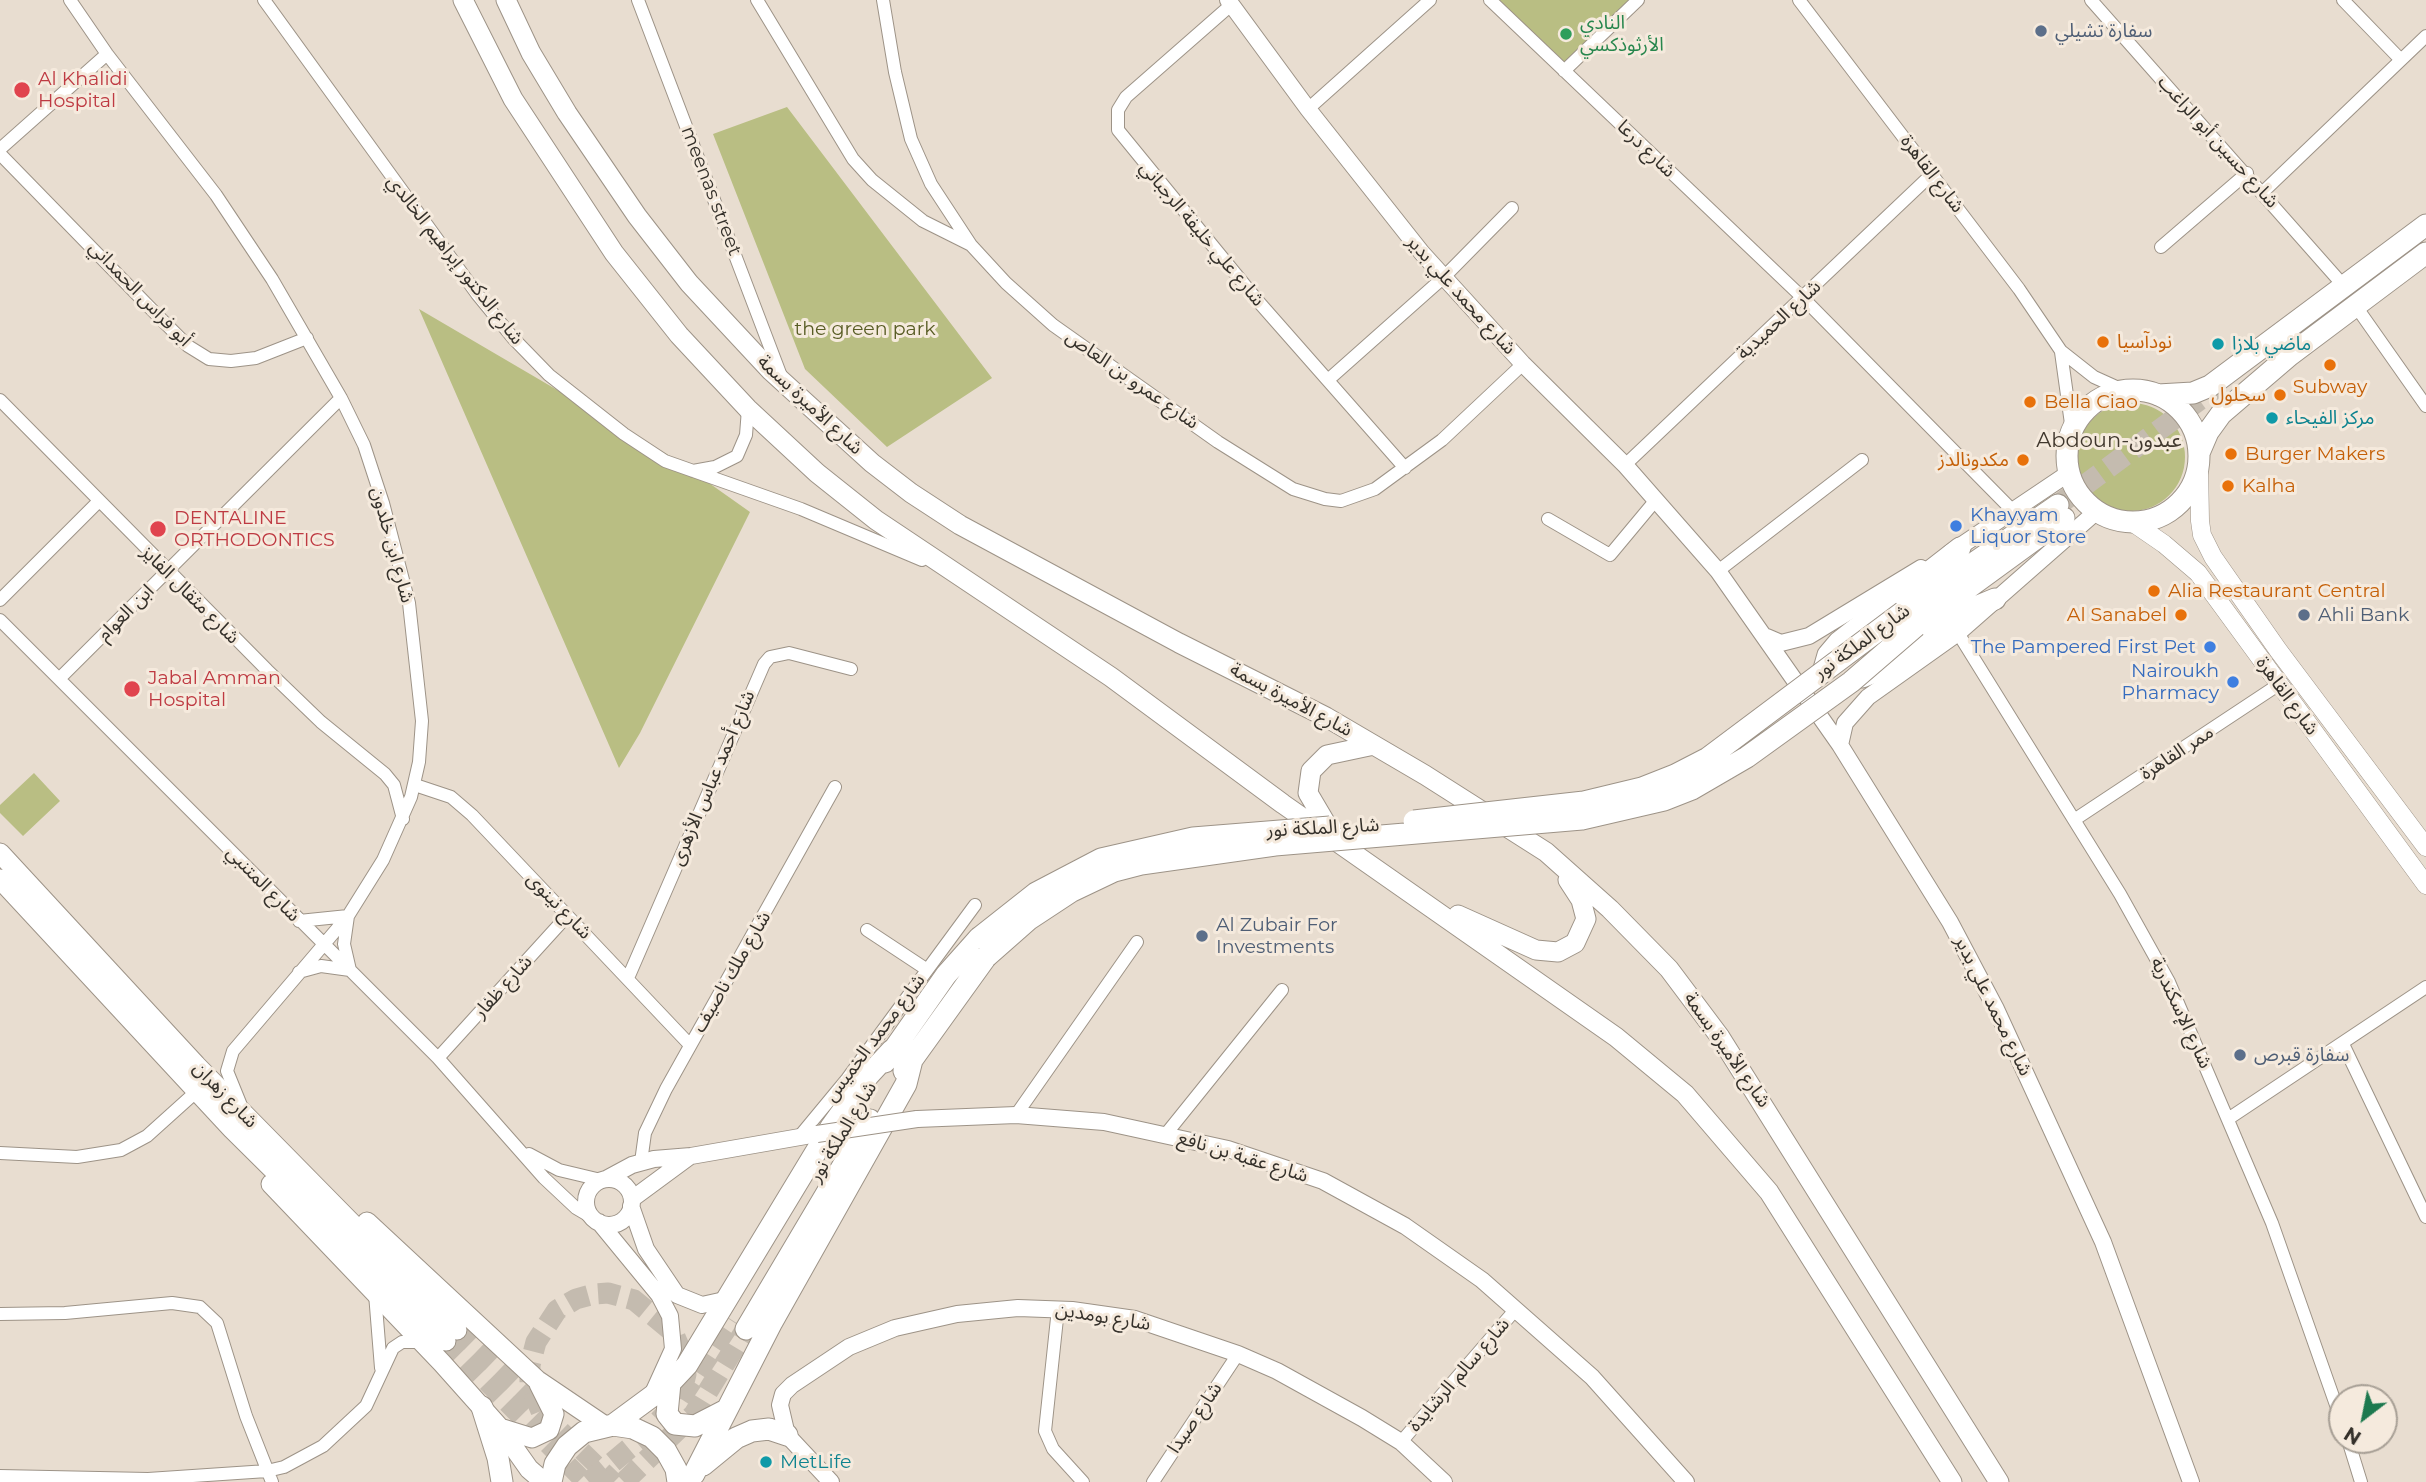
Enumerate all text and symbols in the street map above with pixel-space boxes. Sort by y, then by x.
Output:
place label: النادي الأرثوذكسي [1580,12,1664,56]
place label: سفارة تشيلي [2055,20,2152,42]
marker: سفارة تشيلي [2033,23,2049,39]
marker: النادي الأرثوذكسي [1558,26,1574,42]
place label: Al Khalidi Hospital [38,68,127,112]
street label: شارع حسين أبو الراغب [2153,71,2283,213]
marker: Al Khalidi Hospital [12,80,32,100]
street label: شارع درعا [1612,116,1680,182]
street label: meenas street [676,123,746,259]
street label: شارع القاهرة [1895,130,1969,218]
street label: شارع علي خليفة الرجباني [1135,157,1269,311]
street label: شارع الدكتور إبراهيم الخالدي [382,171,528,349]
street label: شارع محمد علي بدير [1401,231,1521,359]
street label: أبو فراس الحمداني [84,237,196,351]
street label: شارع الحميدية [1732,275,1826,365]
park label: the green park [794,318,936,340]
street label: شارع عمرو بن العاص [1061,326,1203,434]
place label: نودآسيا [2117,331,2172,353]
place label: ماضي بلازا [2232,333,2311,355]
marker: نودآسيا [2095,334,2111,350]
marker: ماضي بلازا [2210,336,2226,352]
street label: شارع الأميرة بسمة [753,350,867,460]
marker: Subway [2322,357,2338,373]
place label: Subway [2293,376,2367,398]
place label: سحلول [2211,384,2266,406]
marker: سحلول [2272,387,2288,403]
place label: Bella Ciao [2044,391,2138,413]
marker: Bella Ciao [2022,394,2038,410]
place label: مركز الفيحاء [2286,407,2374,429]
marker: مركز الفيحاء [2264,410,2280,426]
district label: Abdoun-عبدون [2036,428,2182,454]
place label: Burger Makers [2245,443,2385,465]
marker: Burger Makers [2223,446,2239,462]
place label: مكدونالدز [1938,449,2009,471]
marker: مكدونالدز [2015,452,2031,468]
place label: Kalha [2242,475,2296,497]
marker: Kalha [2220,478,2236,494]
street label: شارع ابن خلدون [366,485,418,605]
place label: Khayyam Liquor Store [1970,504,2086,548]
place label: DENTALINE ORTHODONTICS [174,507,335,551]
marker: Khayyam Liquor Store [1948,518,1964,534]
marker: DENTALINE ORTHODONTICS [148,519,168,539]
street label: شارع مثقال الفايز [136,541,244,649]
street label: ابن العوام [93,580,159,646]
place label: Alia Restaurant Central [2168,580,2386,602]
marker: Alia Restaurant Central [2146,583,2162,599]
street label: شارع الملكة نور [1810,600,1914,684]
place label: Al Sanabel [2067,604,2167,626]
place label: Ahli Bank [2318,604,2409,626]
marker: Al Sanabel [2173,607,2189,623]
marker: Ahli Bank [2296,607,2312,623]
place label: The Pampered First Pet [1971,636,2196,658]
marker: The Pampered First Pet [2202,639,2218,655]
street label: شارع القاهرة [2251,652,2323,740]
street label: شارع الأميرة بسمة [1226,658,1356,742]
place label: Nairoukh Pharmacy [2122,660,2219,704]
place label: Jabal Amman Hospital [148,667,281,711]
marker: Nairoukh Pharmacy [2225,674,2241,690]
marker: Jabal Amman Hospital [122,679,142,699]
street label: شارع أحمد عباس الأزهرى [666,687,760,869]
street label: ممر القاهرة [2136,721,2218,785]
street label: شارع الملكة نور [1266,814,1380,842]
street label: شارع المتنبي [221,841,305,927]
street label: شارع نينوى [522,868,596,944]
street label: شارع ملك ناصيف [688,907,776,1037]
place label: Al Zubair For Investments [1216,914,1338,958]
marker: Al Zubair For Investments [1194,928,1210,944]
street label: شارع محمد علي بدير [1949,932,2037,1080]
street label: شارع ظفار [469,951,537,1023]
street label: شارع الإسكندرية [2145,954,2217,1072]
street label: شارع محمد الخميس [820,970,930,1106]
street label: شارع الأميرة بسمة [1679,988,1775,1112]
place label: سفارة قبرص [2254,1044,2349,1066]
marker: سفارة قبرص [2232,1047,2248,1063]
street label: شارع زهران [188,1057,262,1133]
street label: شارع الملكة نور [804,1078,882,1186]
street label: شارع عقبة بن نافع [1175,1126,1311,1188]
street label: شارع بومدين [1054,1298,1152,1336]
street label: شارع سالم الرشايدة [1403,1313,1515,1437]
street label: شارع صيدا [1163,1378,1227,1458]
north arrow [2328,1384,2398,1454]
text: N [2340,1422,2365,1449]
place label: MetLife [780,1451,851,1473]
marker: MetLife [758,1454,774,1470]

